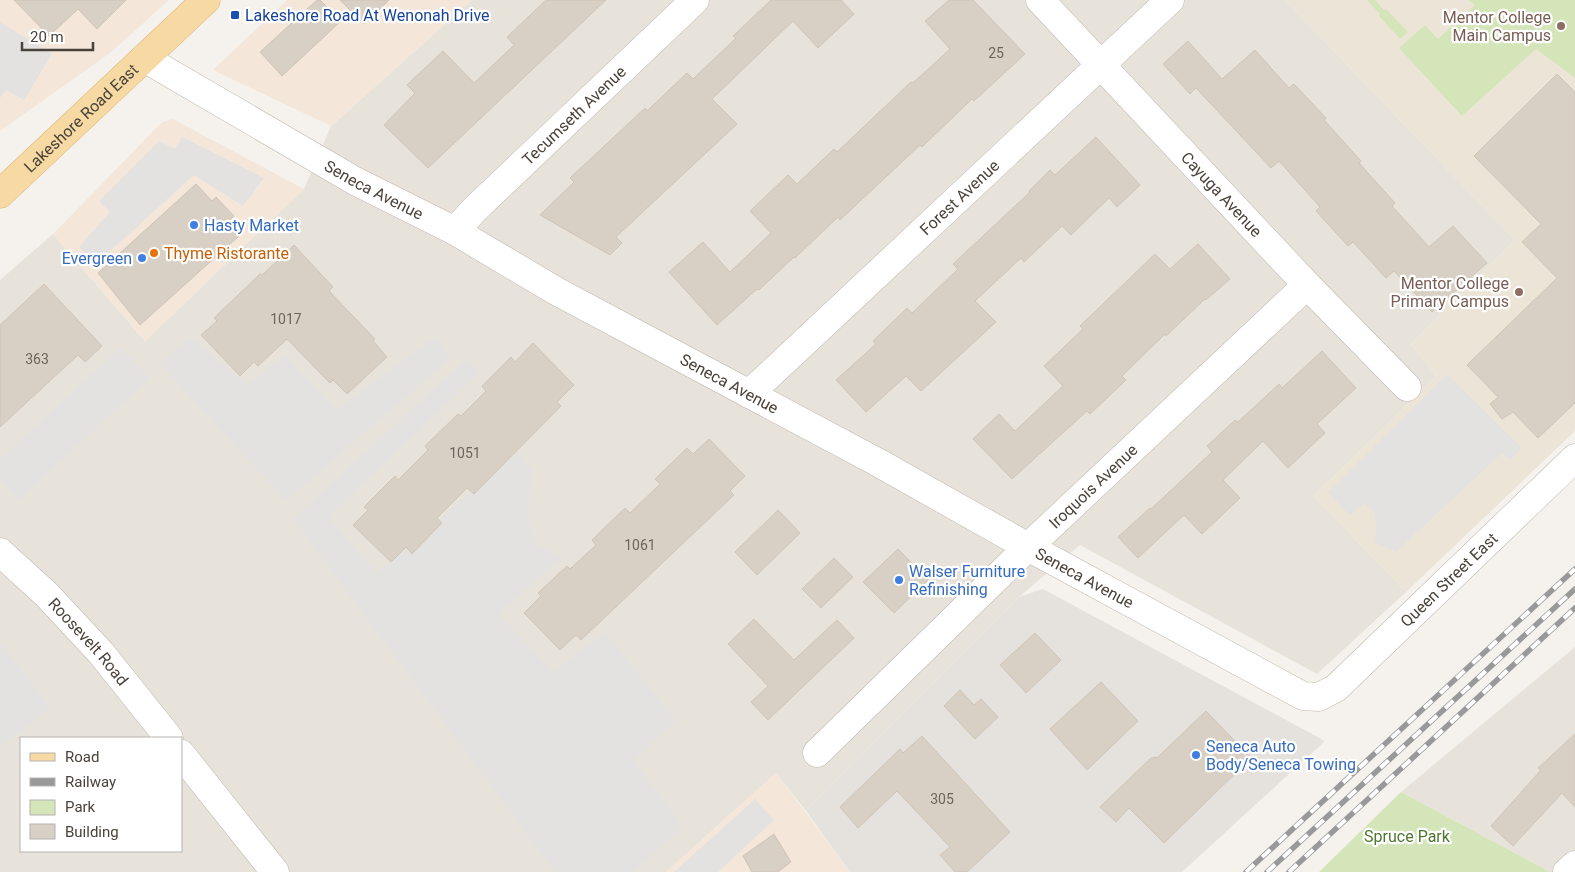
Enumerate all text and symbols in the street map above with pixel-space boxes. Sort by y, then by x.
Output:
place label: Lakeshore Road At Wenonah Drive [245,6,490,25]
place label: Mentor College Main Campus [1443,8,1551,45]
marker: Lakeshore Road At Wenonah Drive [229,9,241,21]
scale bar [22,20,94,52]
marker: Mentor College Main Campus [1555,20,1567,32]
text: 20 m [30,28,64,46]
house number: 25 [988,45,1004,61]
street label: Lakeshore Road East [20,60,142,176]
street label: Tecumseth Avenue [518,62,629,169]
street label: Cayuga Avenue [1178,148,1266,241]
street label: Seneca Avenue [321,156,426,223]
street label: Forest Avenue [916,156,1003,239]
place label: Hasty Market [204,216,299,235]
marker: Hasty Market [188,219,200,231]
place label: Thyme Ristorante [164,244,289,263]
marker: Thyme Ristorante [148,247,160,259]
place label: Evergreen [62,249,132,268]
marker: Evergreen [136,252,148,264]
place label: Mentor College Primary Campus [1391,274,1509,311]
marker: Mentor College Primary Campus [1513,286,1525,298]
house number: 1017 [270,311,302,327]
street label: Seneca Avenue [677,349,782,417]
house number: 363 [25,351,49,367]
street label: Iroquois Avenue [1045,440,1141,532]
house number: 1051 [449,445,481,461]
street label: Queen Street East [1396,529,1501,630]
house number: 1061 [624,537,656,553]
street label: Seneca Avenue [1032,543,1137,612]
place label: Walser Furniture Refinishing [909,562,1025,599]
marker: Walser Furniture Refinishing [893,574,905,586]
street label: Roosevelt Road [45,594,132,689]
legend [20,737,182,852]
place label: Seneca Auto Body/Seneca Towing [1206,737,1356,774]
text: Road [65,748,99,766]
marker: Seneca Auto Body/Seneca Towing [1190,749,1202,761]
text: Railway [65,773,116,791]
house number: 305 [930,791,954,807]
text: Park [65,798,96,816]
text: Building [65,823,119,841]
park label: Spruce Park [1364,827,1451,846]

